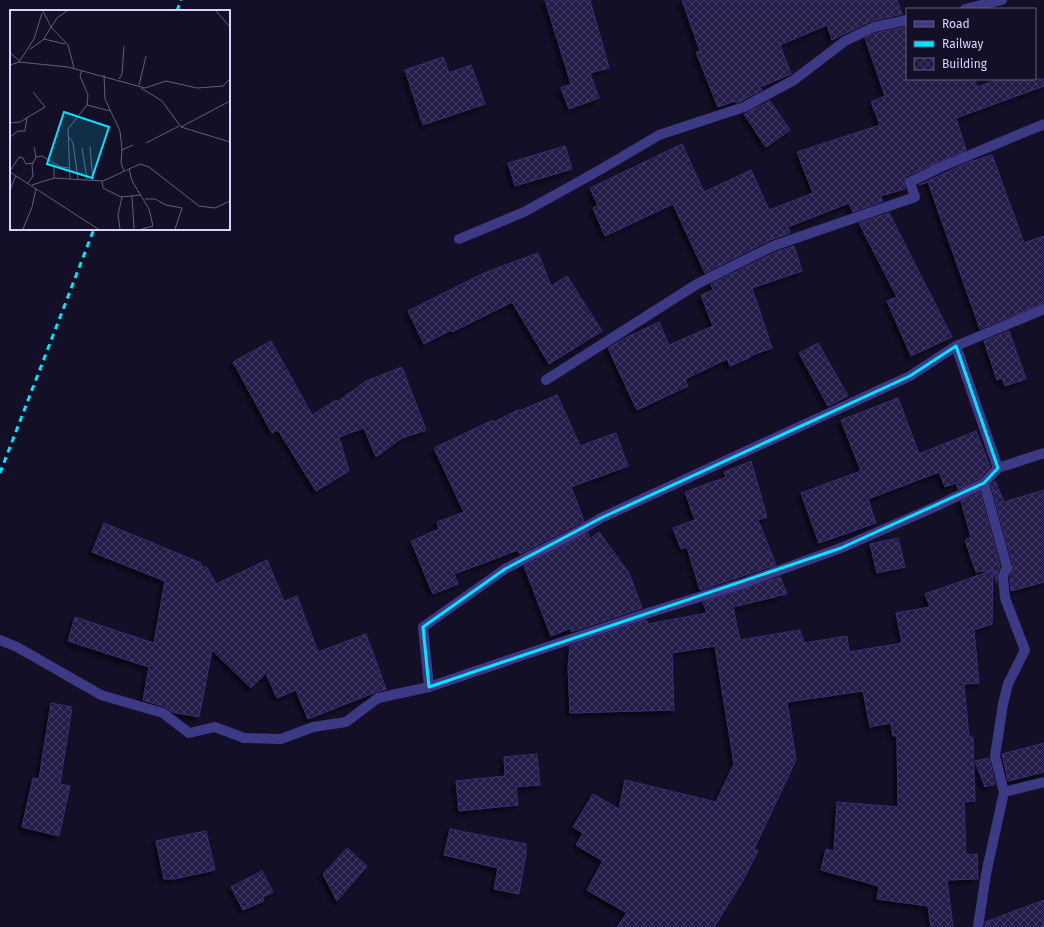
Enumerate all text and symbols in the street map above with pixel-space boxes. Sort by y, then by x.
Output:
legend [906,8,1036,80]
inset map [10,10,230,230]
text: Road [942,17,970,31]
text: Railway [942,37,983,51]
text: Building [942,57,988,71]

